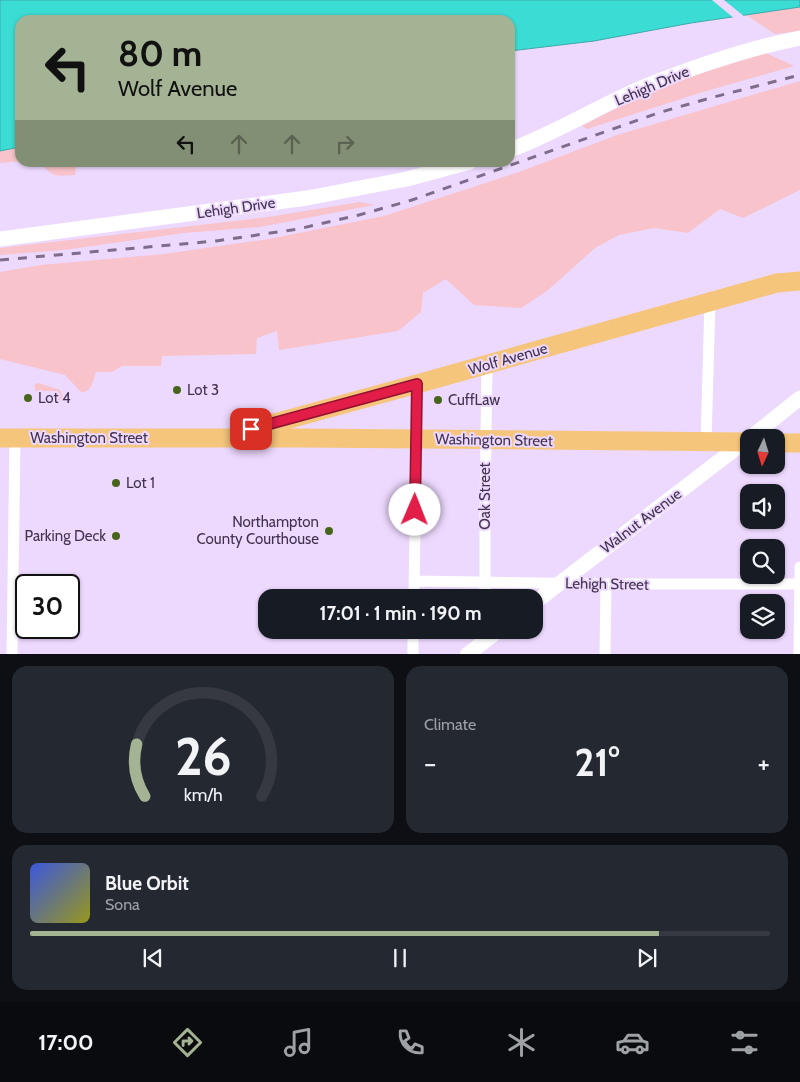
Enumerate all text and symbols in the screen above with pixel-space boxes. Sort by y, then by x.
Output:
text: 80 m [118,32,202,75]
icon: left [35,35,100,100]
street label: Lehigh Drive [612,62,692,110]
text: Wolf Avenue [118,75,237,102]
icon: left [172,130,200,158]
icon: ahead [225,130,253,158]
icon: ahead [278,130,306,158]
icon: right [331,130,359,158]
street label: Lehigh Drive [196,194,277,222]
street label: Wolf Avenue [466,339,550,379]
place label: Lot 3 [187,381,219,399]
marker: Lot 3 [171,384,183,396]
place label: Lot 4 [38,389,71,407]
place label: CuffLaw [448,391,500,409]
marker: Lot 4 [22,392,34,404]
marker: CuffLaw [432,394,444,406]
pin [230,408,272,450]
icon: arrive [237,415,265,443]
street label: Washington Street [30,429,148,447]
north arrow [740,429,785,474]
map controls [740,429,785,639]
street label: Washington Street [435,430,553,450]
street label: Oak Street [476,462,494,530]
place label: Lot 1 [126,474,155,492]
marker: Lot 1 [110,477,122,489]
position arrow [388,483,440,535]
button: sound [740,484,785,529]
street label: Walnut Avenue [597,485,685,557]
place label: Northampton County Courthouse [197,513,319,548]
marker: Northampton County Courthouse [323,525,335,537]
place label: Parking Deck [25,527,106,545]
marker: Parking Deck [110,530,122,542]
button: search [740,539,785,584]
speed limit sign: 30 [15,574,80,639]
street label: Lehigh Street [565,574,649,594]
button: layers [740,594,785,639]
text: 17:01 · 1 min · 190 m [320,602,482,625]
text: Climate [424,715,476,734]
text: 26 [175,725,231,788]
text: 21° [574,739,620,786]
text: − [424,746,436,780]
text: + [758,746,770,780]
text: km/h [183,784,223,805]
text: Blue Orbit [105,872,189,895]
text: Sona [105,895,140,914]
icon: previous [139,944,167,972]
icon: pause [386,944,414,972]
icon: next [633,944,661,972]
icon: directions [170,1025,205,1060]
icon: music [281,1025,316,1060]
icon: phone [393,1025,428,1060]
icon: climate [504,1025,539,1060]
icon: car [615,1025,650,1060]
icon: filters [727,1025,762,1060]
text: 17:00 [38,1029,93,1056]

